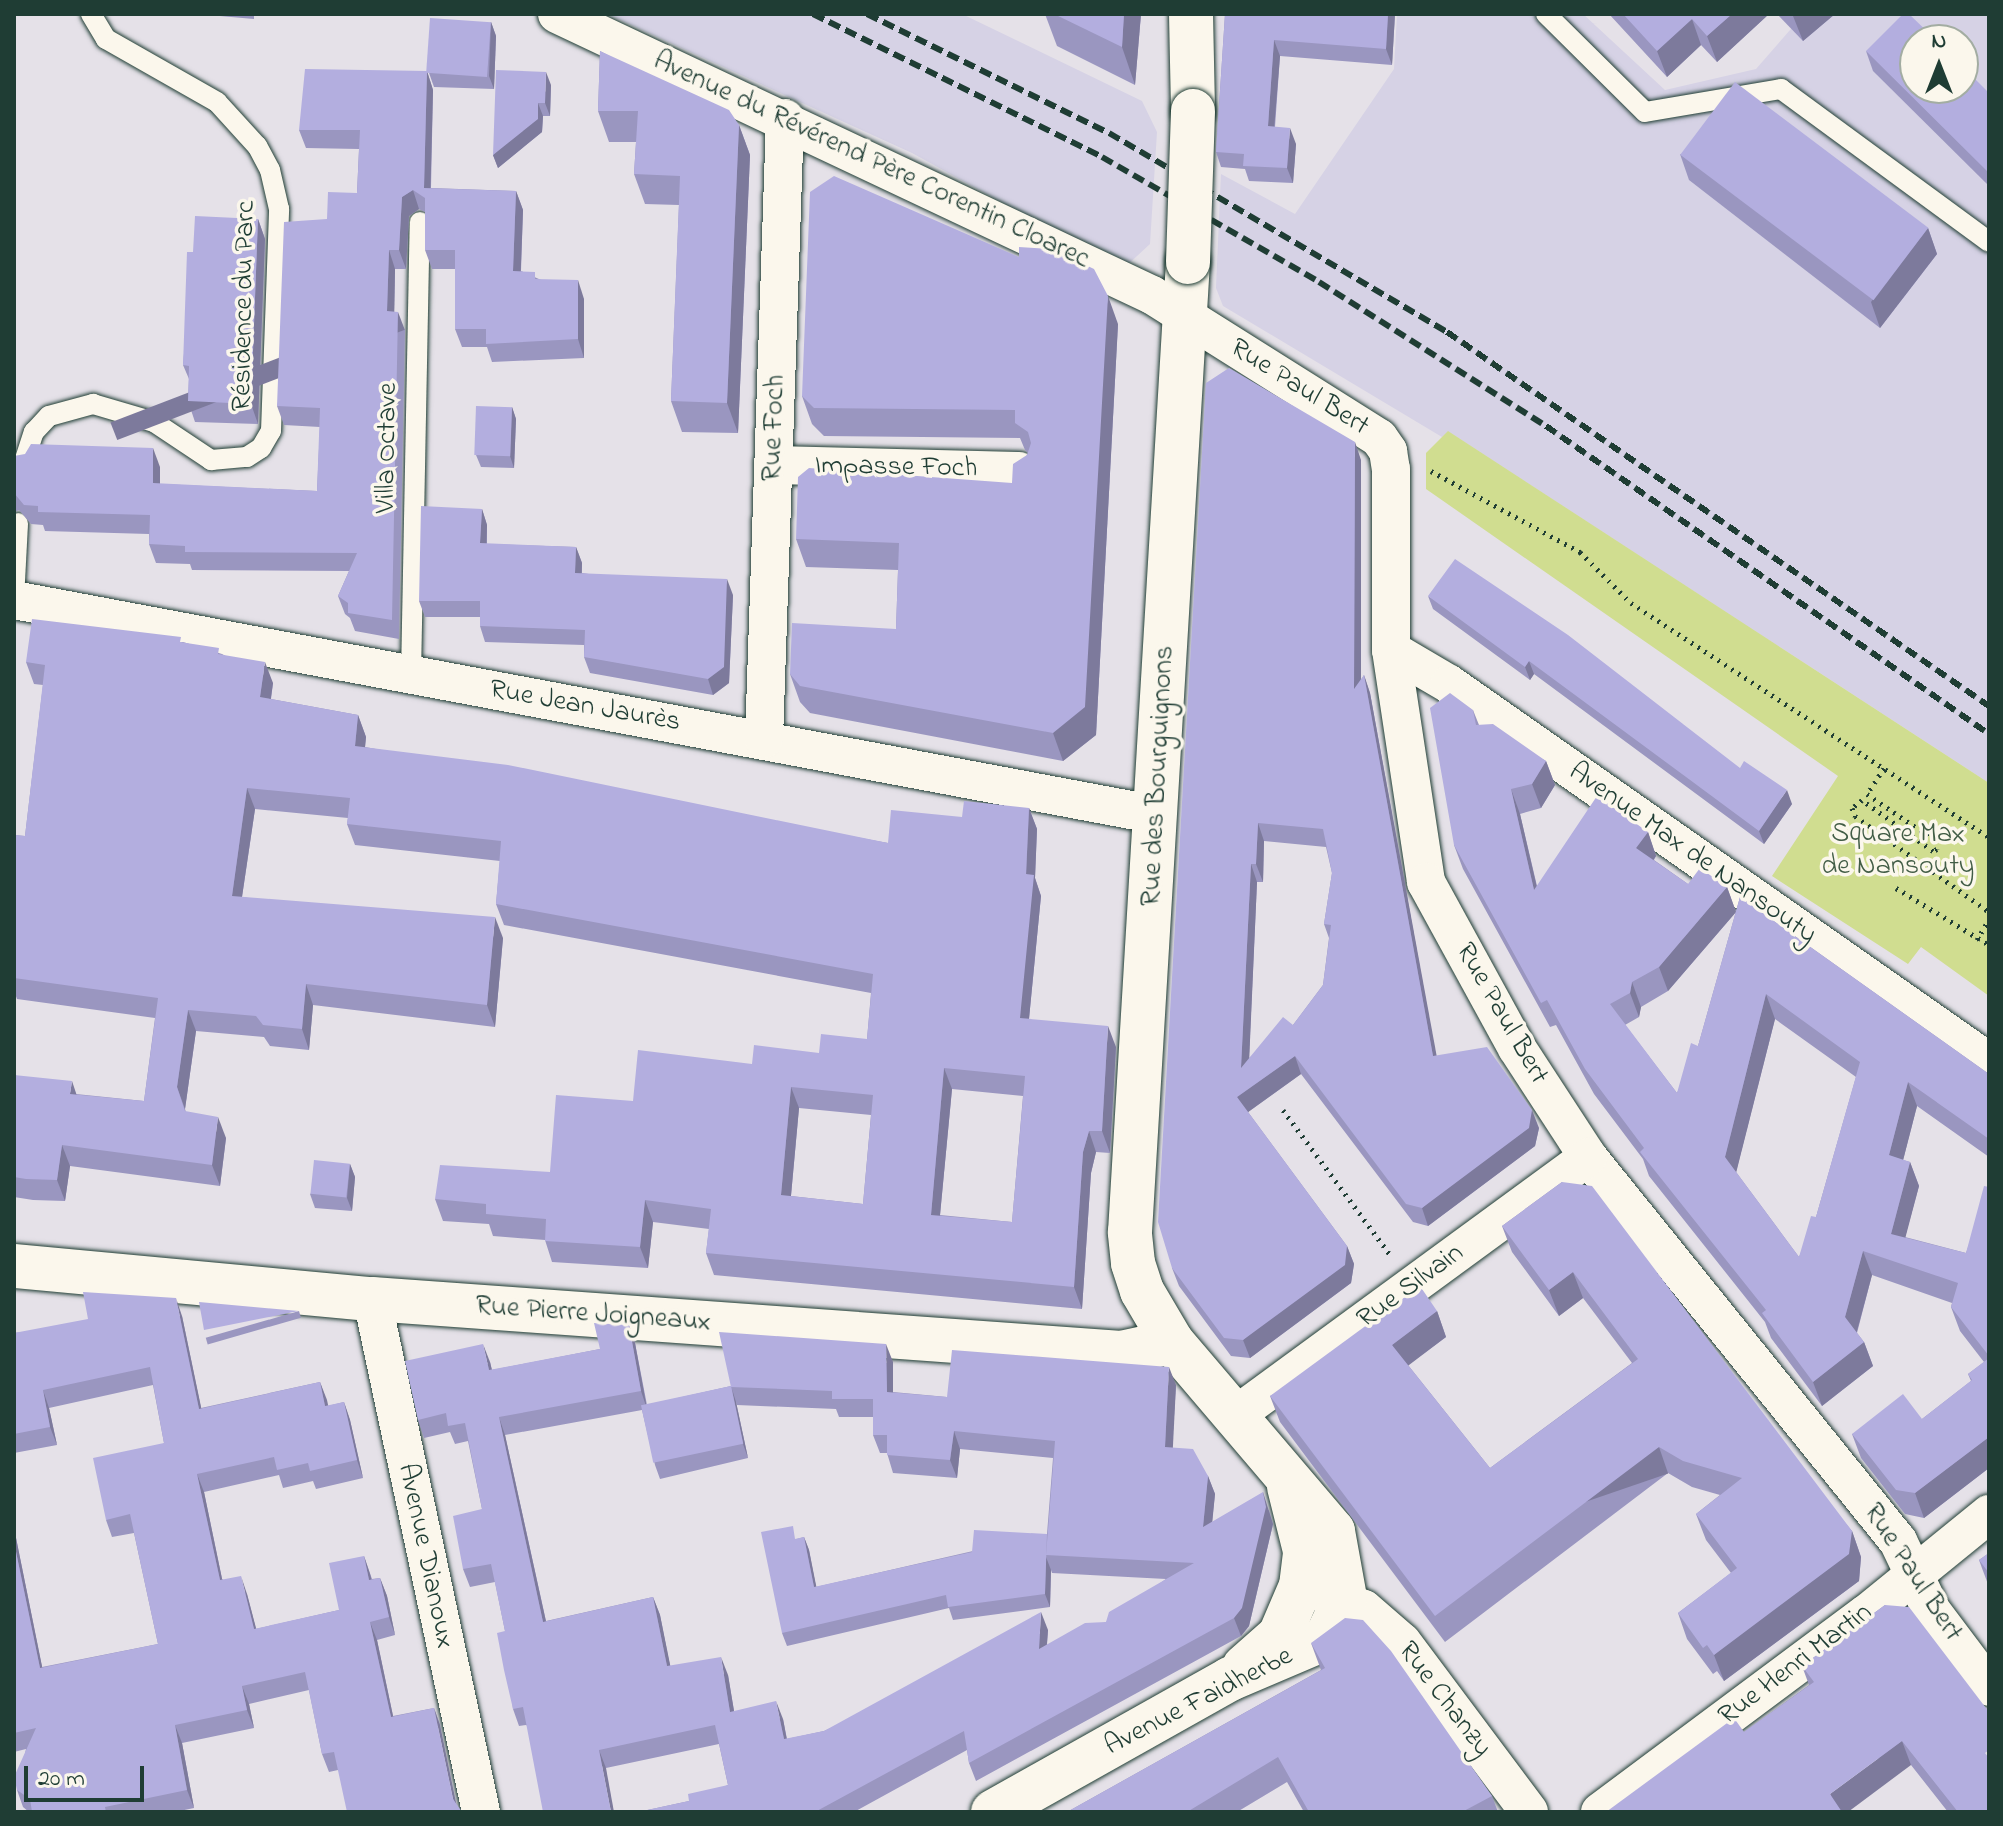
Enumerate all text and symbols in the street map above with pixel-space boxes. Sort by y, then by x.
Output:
north arrow [1899,24,1979,104]
text: N [1932,26,1946,58]
street label: Avenue du Révérend Père Corentin Cloarec [648,45,1094,277]
street label: Résidence du Parc [226,200,264,412]
street label: Rue Paul Bert [1223,332,1375,444]
street label: Rue Foch [756,374,794,482]
street label: Villa Octave [370,382,406,514]
street label: Impasse Foch [814,450,978,486]
street label: Rue des Bourguignons [1135,645,1183,907]
street label: Rue Jean Jaurès [487,674,683,740]
street label: Avenue Max de Nansouty [1561,756,1823,952]
park label: Square Max de Nansouty [1822,818,1974,884]
street label: Rue Paul Bert [1447,937,1555,1091]
street label: Rue Silvain [1351,1237,1471,1337]
street label: Rue Pierre Joigneaux [474,1290,712,1340]
street label: Avenue Dianoux [389,1460,461,1652]
street label: Rue Paul Bert [1855,1498,1969,1648]
street label: Rue Henri Martin [1713,1596,1879,1734]
street label: Rue Chanzy [1390,1636,1498,1764]
street label: Avenue Faidherbe [1099,1640,1299,1764]
scale bar [28,1750,148,1800]
text: 20 m [38,1762,85,1797]

